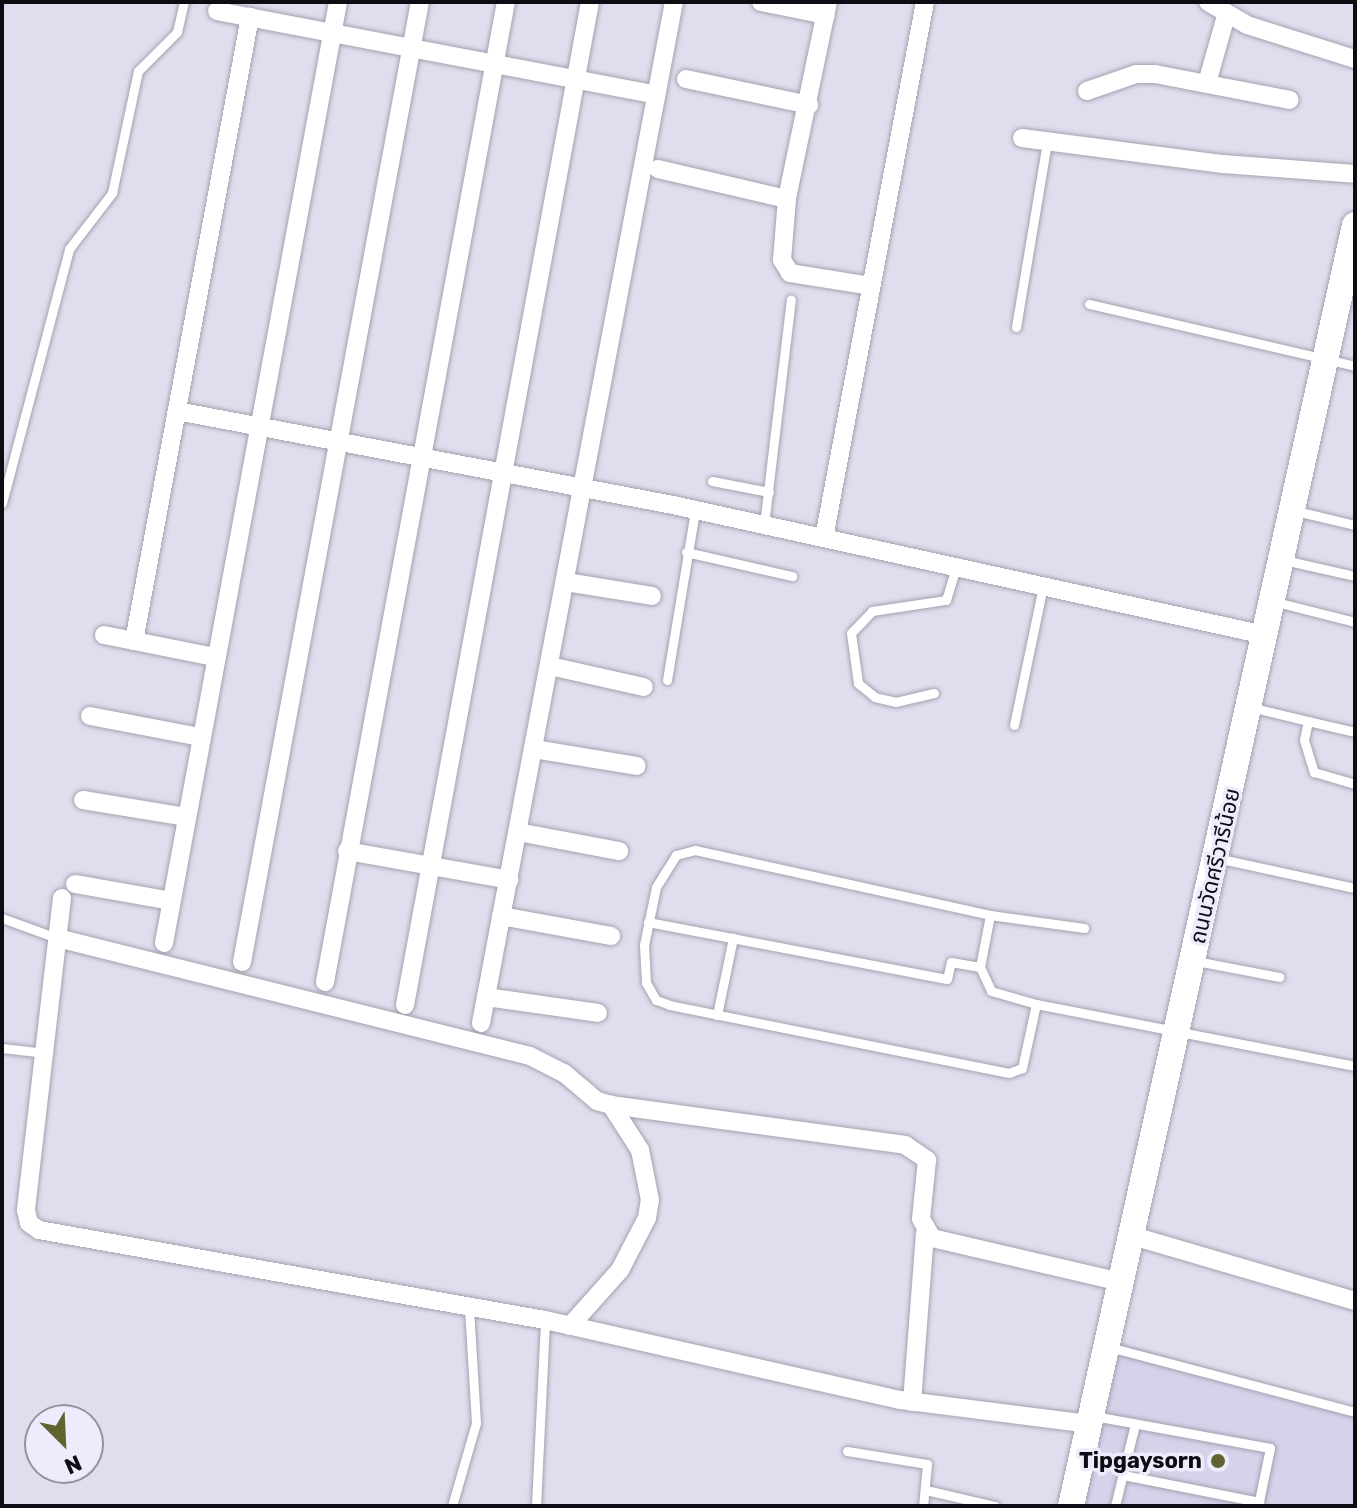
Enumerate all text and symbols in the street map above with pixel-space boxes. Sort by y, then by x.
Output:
street label: ถนนวัดศรีวารีน้อย [1184,786,1246,946]
north arrow [24,1404,104,1484]
place label: Tipgaysorn [1079,1448,1202,1474]
text: N [60,1449,86,1480]
marker: Tipgaysorn [1209,1452,1227,1470]

